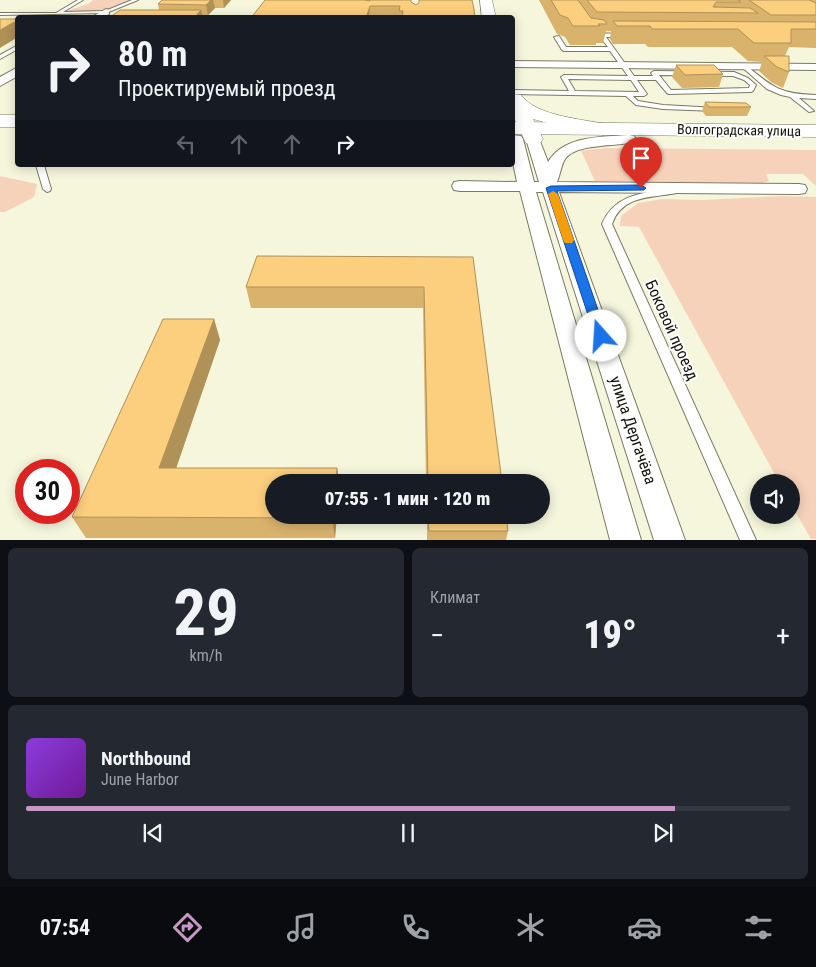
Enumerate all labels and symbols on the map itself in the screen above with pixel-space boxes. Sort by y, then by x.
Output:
street label: Волгоградская улица [677,121,801,139]
pin [620,137,662,188]
street label: Боковой проезд [641,277,703,383]
position arrow [574,309,626,361]
street label: улица Дергачёва [606,374,660,486]
speed limit sign: 30 [15,459,80,524]

